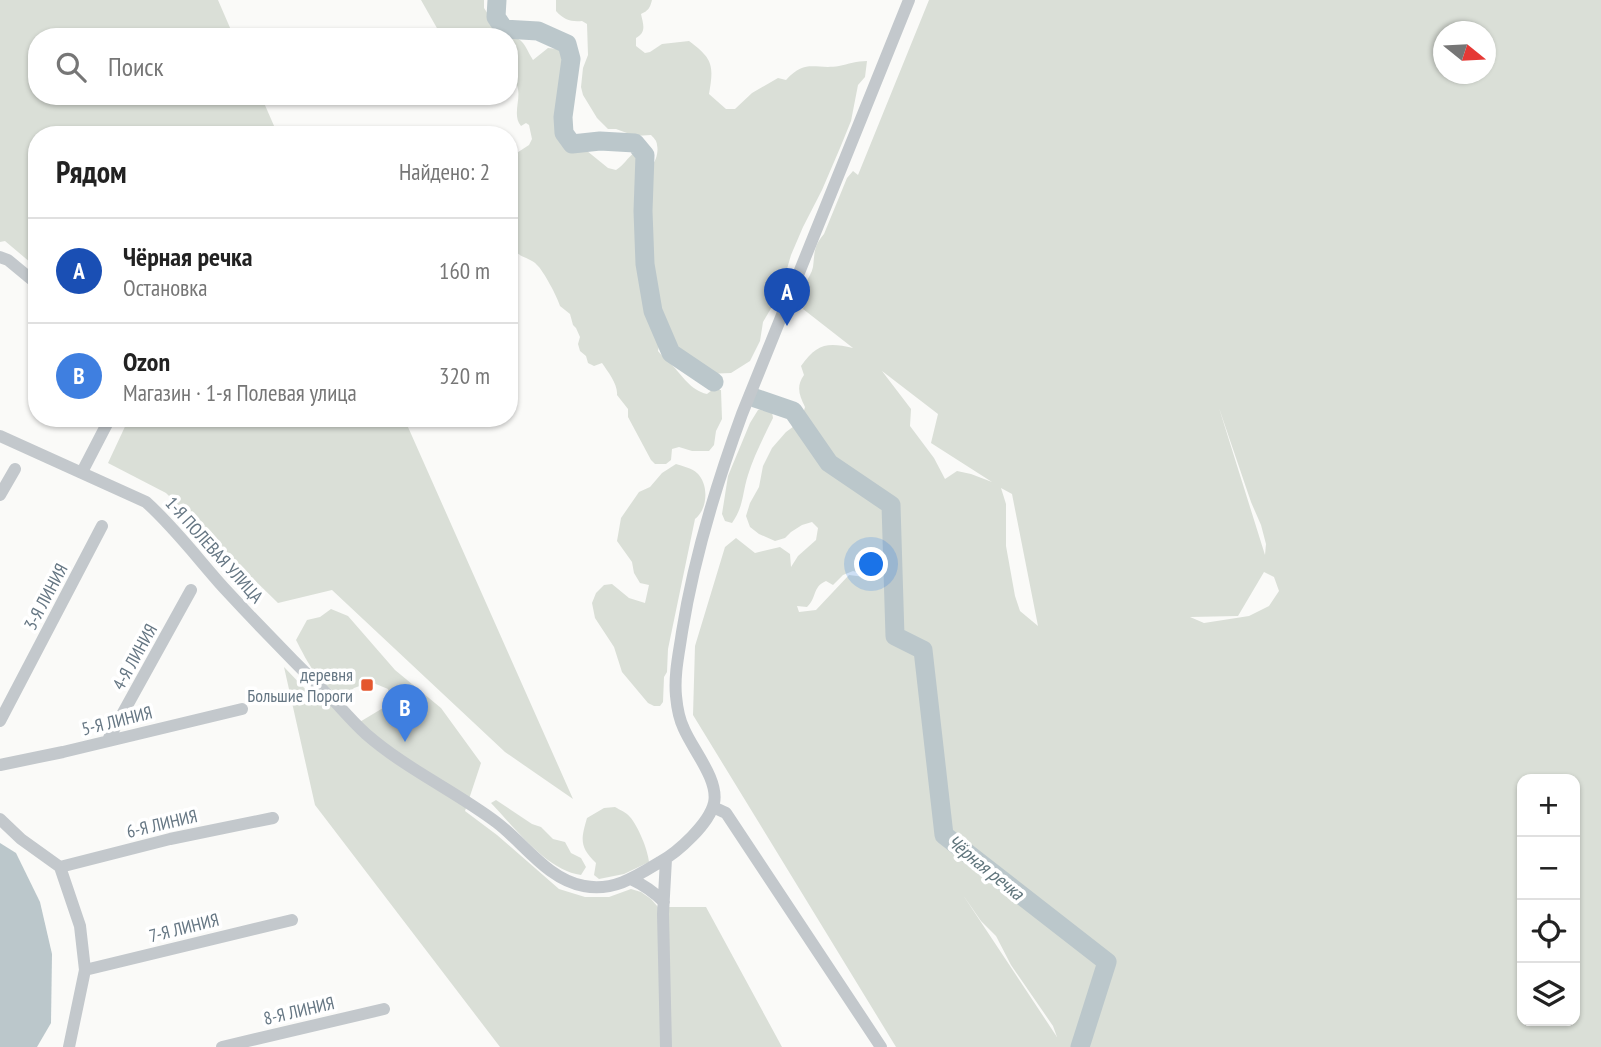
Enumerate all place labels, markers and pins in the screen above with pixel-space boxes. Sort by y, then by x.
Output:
pin: A [764,268,810,326]
place label: деревня Большие Пороги [247,663,353,707]
marker: деревня Большие Пороги [359,677,375,693]
pin: B [382,684,428,742]

